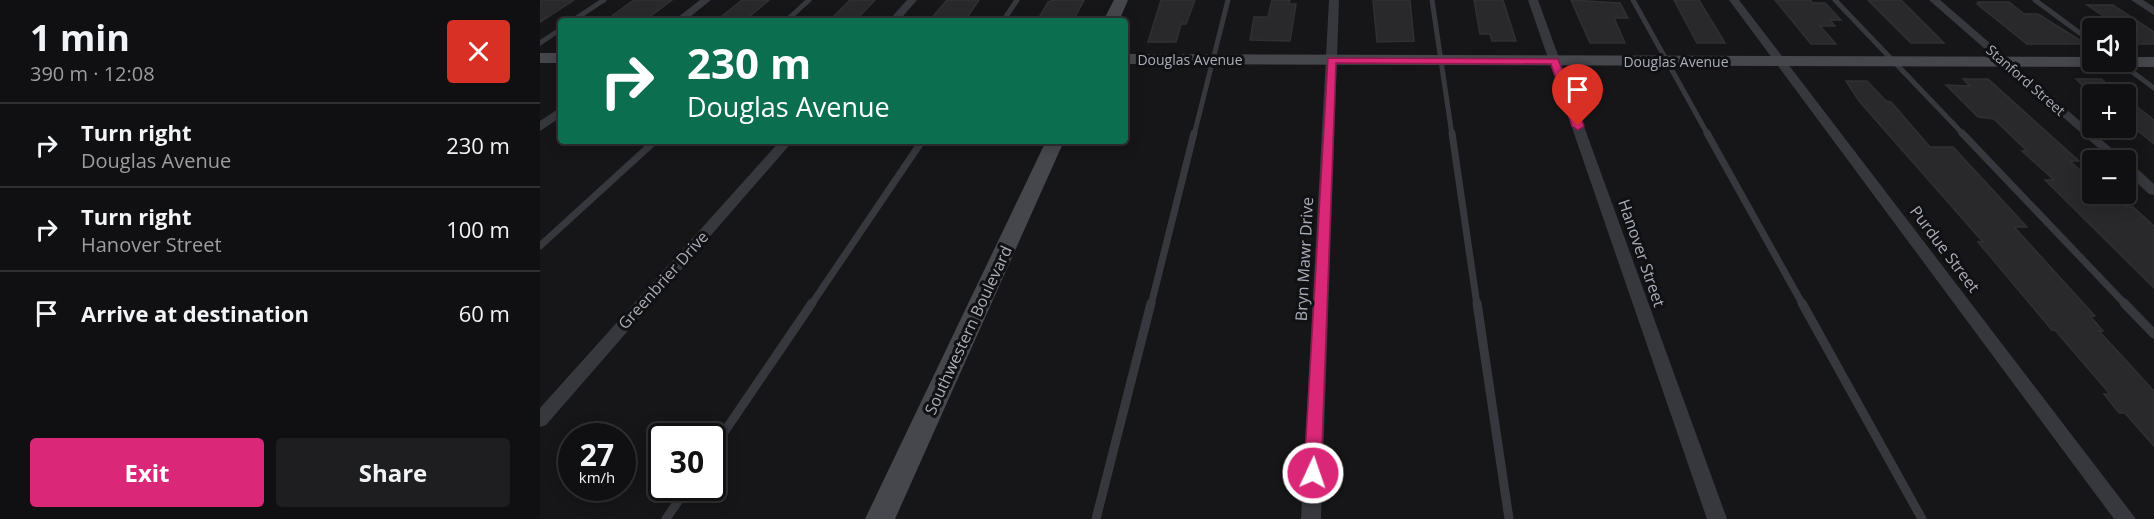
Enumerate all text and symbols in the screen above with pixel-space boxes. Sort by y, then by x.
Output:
text: 1 min [30,13,130,62]
map controls [2082,18,2136,204]
button: sound [2082,18,2136,72]
button: close [447,20,510,83]
text: 230 m [687,34,811,91]
street label: Stanford Street [1982,40,2070,120]
icon: right [588,42,666,120]
street label: Douglas Avenue [1137,50,1243,69]
street label: Douglas Avenue [1623,52,1729,71]
text: 390 m · 12:08 [30,60,155,87]
pin [1552,64,1603,126]
icon: arrive [1561,73,1594,106]
button: + [2082,84,2136,138]
text: Douglas Avenue [687,88,890,125]
text: Turn right [81,117,192,147]
icon: right [30,129,63,162]
text: 230 m [446,130,510,160]
text: Douglas Avenue [81,147,231,174]
button: − [2082,150,2136,204]
street label: Bryn Mawr Drive [1290,196,1318,322]
street label: Hanover Street [1613,196,1671,310]
text: Turn right [81,201,192,231]
street label: Purdue Street [1905,201,1985,297]
icon: right [30,213,63,246]
text: 100 m [446,214,510,244]
street label: Greenbrier Drive [613,226,713,334]
text: Hanover Street [81,231,222,258]
street label: Southwestern Boulevard [919,242,1017,418]
icon: arrive [30,297,63,330]
text: Arrive at destination [81,298,309,328]
text: 60 m [459,298,510,328]
speed limit sign: 30 [648,423,726,501]
text: 27 [580,434,614,475]
button: Exit [30,438,264,507]
button: Share [276,438,510,507]
position arrow [1281,441,1345,505]
text: km/h [579,467,615,487]

